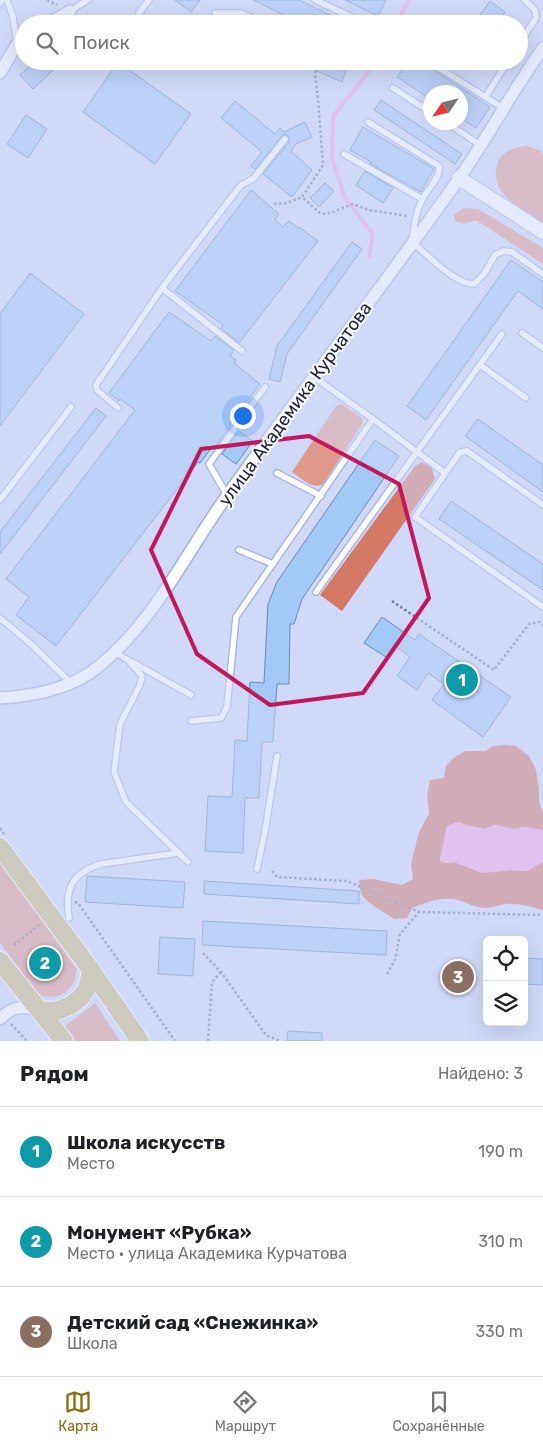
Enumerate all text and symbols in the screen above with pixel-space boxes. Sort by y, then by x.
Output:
search box [15,15,528,70]
icon: search [33,29,61,57]
text: Поиск [73,31,130,54]
north arrow [423,85,468,130]
street label: улица Академика Курчатова [214,298,376,510]
your location [230,403,256,429]
pin: 1 [446,661,478,699]
map controls [483,936,528,1026]
button: locate [483,936,528,981]
pin: 2 [29,944,61,982]
pin: 3 [442,958,474,996]
button: layers [483,981,528,1026]
text: Рядом [20,1061,89,1086]
text: Найдено: 3 [438,1064,523,1083]
text: Школа искусств [67,1131,226,1154]
text: 1 [32,1142,40,1161]
text: 190 m [478,1142,523,1161]
text: Место [67,1154,115,1173]
text: Монумент «Рубка» [67,1221,251,1244]
text: 2 [31,1232,41,1251]
text: 310 m [479,1232,523,1251]
text: Место · улица Академика Курчатова [67,1244,347,1263]
text: Детский сад «Снежинка» [67,1311,318,1334]
text: 3 [31,1322,41,1341]
text: 330 m [475,1322,523,1341]
text: Школа [67,1334,118,1353]
tab: Карта [58,1388,98,1435]
tab: Маршрут [215,1388,276,1435]
tab: Сохранённые [393,1388,485,1435]

